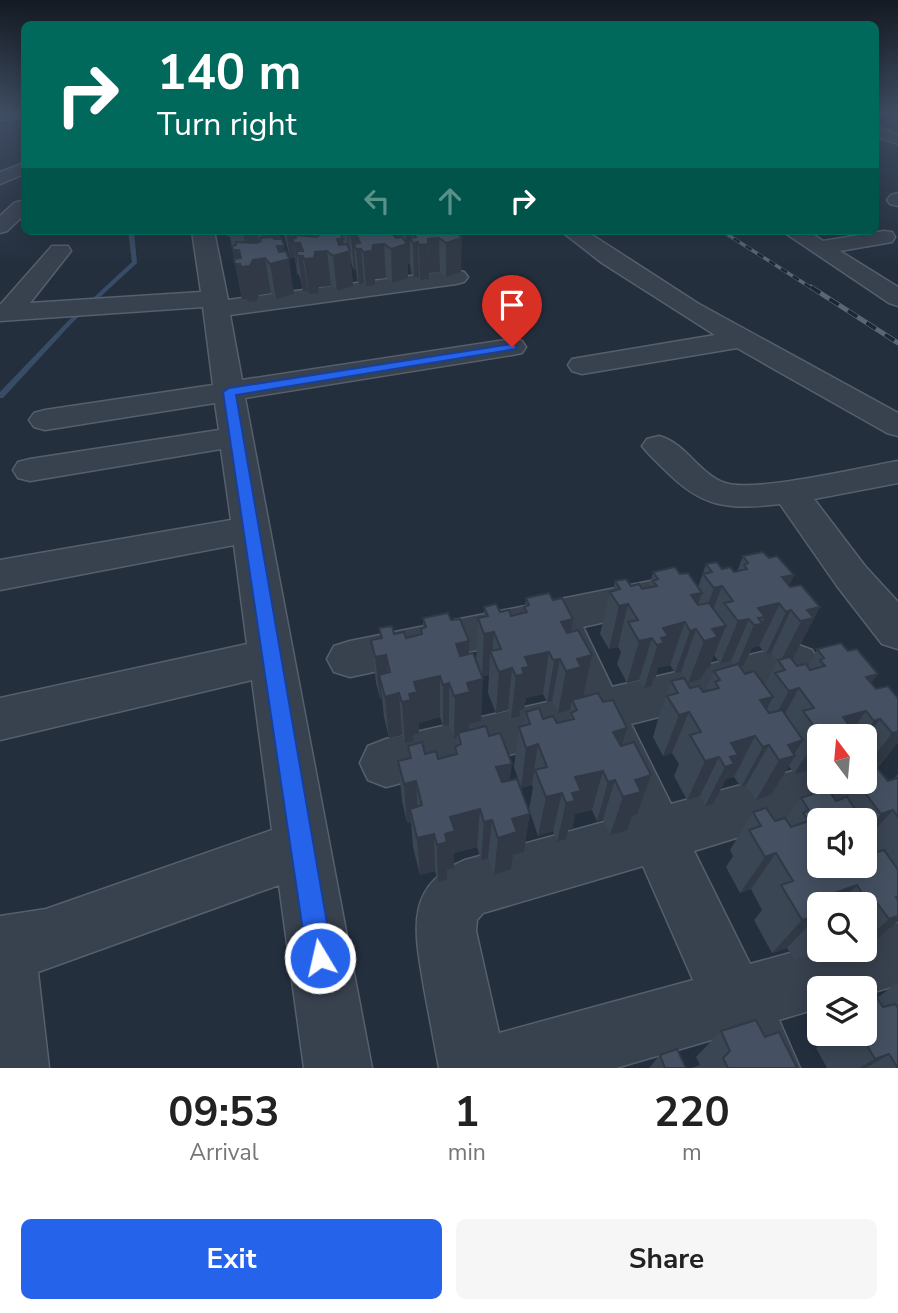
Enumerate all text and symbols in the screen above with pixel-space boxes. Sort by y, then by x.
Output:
text: 140 m [157,39,301,106]
icon: right [42,49,133,140]
text: Turn right [157,103,297,146]
icon: left [358,182,396,220]
icon: ahead [431,182,469,220]
icon: right [504,182,542,220]
pin [482,275,542,347]
icon: arrive [493,286,531,324]
north arrow [807,724,877,794]
map controls [807,724,877,1046]
button: sound [807,808,877,878]
button: search [807,892,877,962]
position arrow [283,921,357,995]
button: layers [807,976,877,1046]
text: 09:53 [168,1084,279,1141]
text: 1 [454,1084,479,1141]
text: 220 [654,1084,730,1141]
text: Arrival [189,1137,258,1168]
text: min [448,1137,486,1168]
text: m [682,1137,702,1168]
button: Exit [21,1219,442,1299]
button: Share [456,1219,877,1299]

